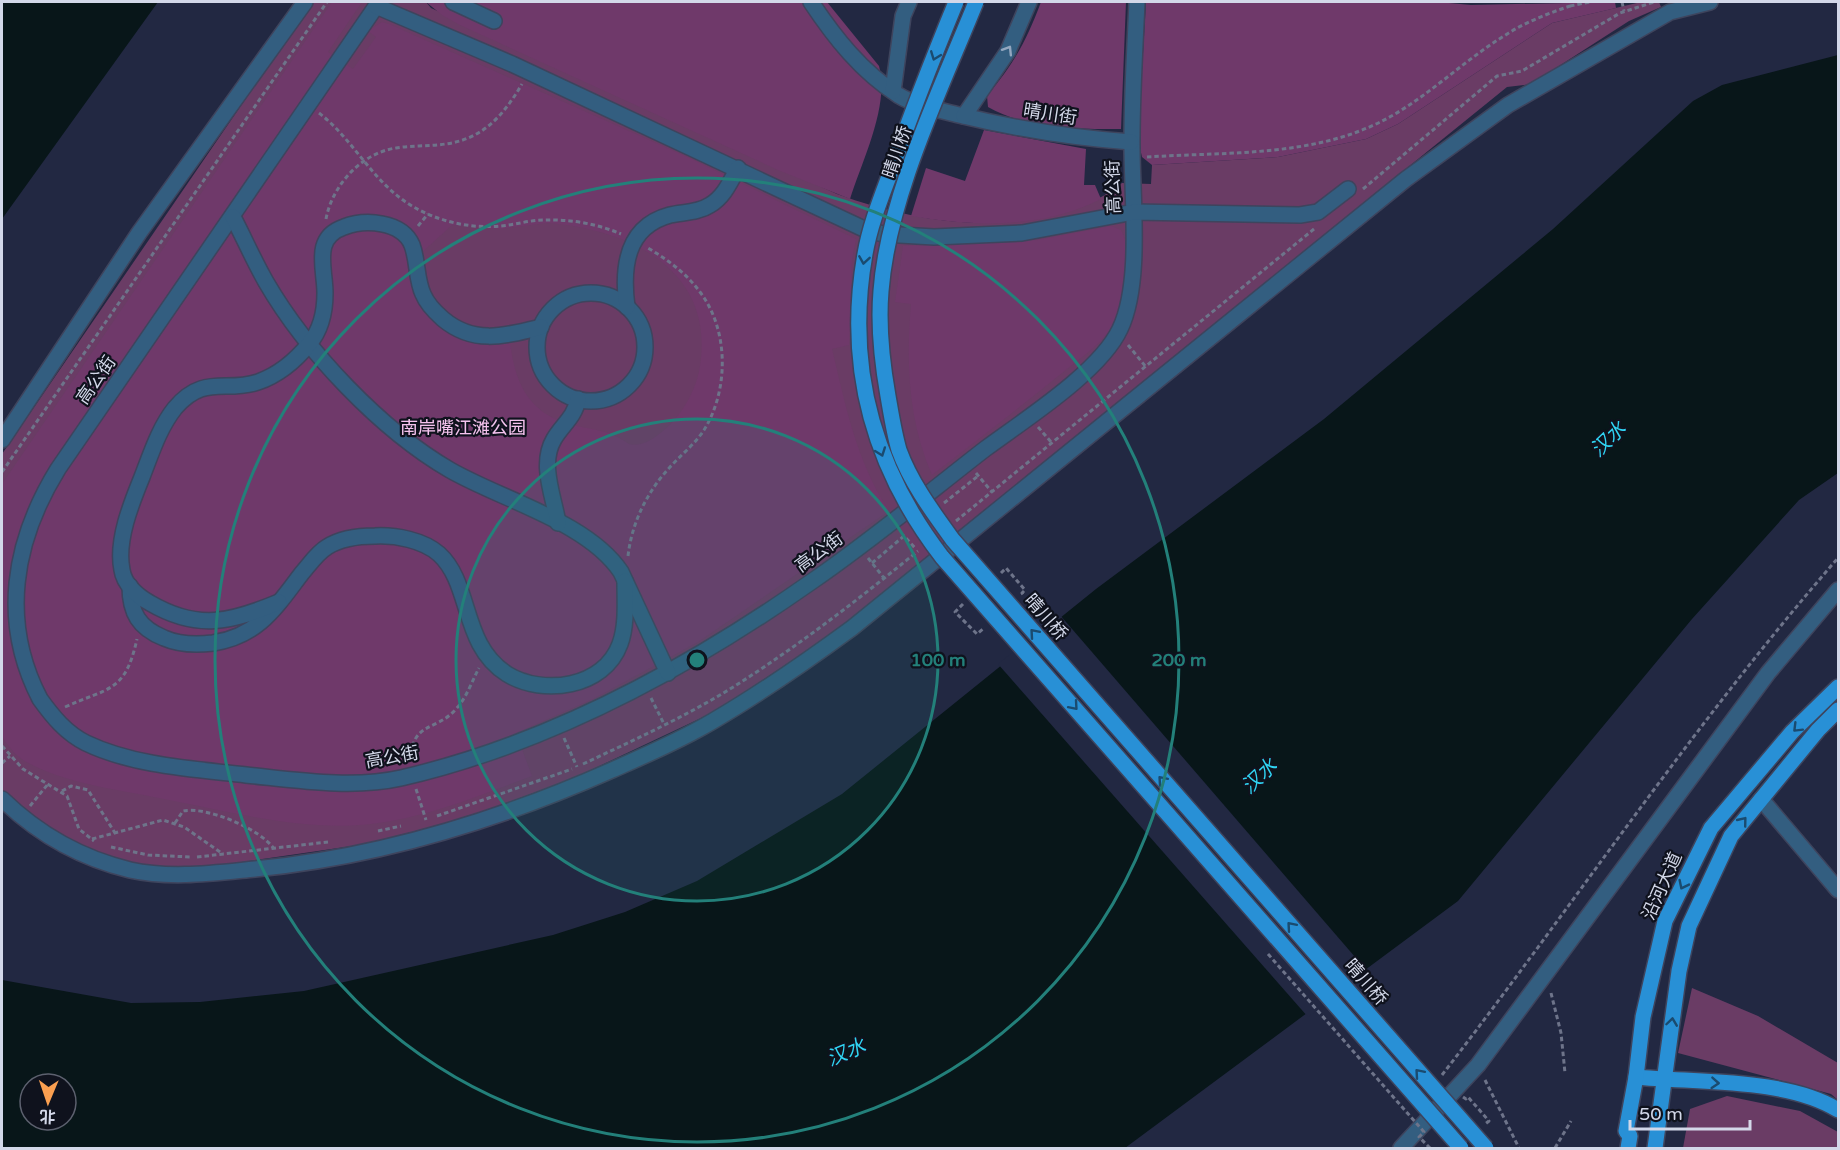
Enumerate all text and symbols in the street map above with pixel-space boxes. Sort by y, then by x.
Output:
one-way arrow [1000,46,1012,56]
one-way arrow [929,50,942,61]
street label: 晴川街 [1022,99,1078,129]
street label: 晴川桥 [878,123,916,181]
street label: 高公街 [1101,160,1125,214]
one-way arrow [858,254,871,264]
street label: 高公街 [72,352,120,408]
water label: 汉水 [1586,416,1632,462]
park label: 南岸嘴江滩公园 [400,417,526,439]
one-way arrow [874,446,887,456]
street label: 高公街 [791,527,847,577]
street label: 晴川桥 [1020,589,1072,645]
one-way arrow [1030,629,1041,640]
text: 100 m [910,649,966,671]
text: 200 m [1151,649,1207,671]
centre of rings [687,650,707,670]
one-way arrow [1066,699,1077,710]
one-way arrow [1793,721,1804,732]
street label: 高公街 [364,741,420,773]
water label: 汉水 [1237,754,1283,799]
one-way arrow [1159,775,1170,786]
one-way arrow [1736,816,1747,827]
street label: 沿河大道 [1637,849,1687,923]
one-way arrow [1679,878,1690,889]
one-way arrow [1287,922,1298,933]
street label: 晴川桥 [1340,954,1392,1010]
one-way arrow [1666,1017,1678,1026]
water label: 汉水 [823,1034,870,1072]
one-way arrow [1416,1069,1427,1080]
north arrow [18,1072,78,1132]
one-way arrow [1711,1077,1720,1090]
scale bar [1630,1093,1750,1131]
text: 50 m [1639,1103,1683,1125]
text: 北 [39,1106,56,1126]

